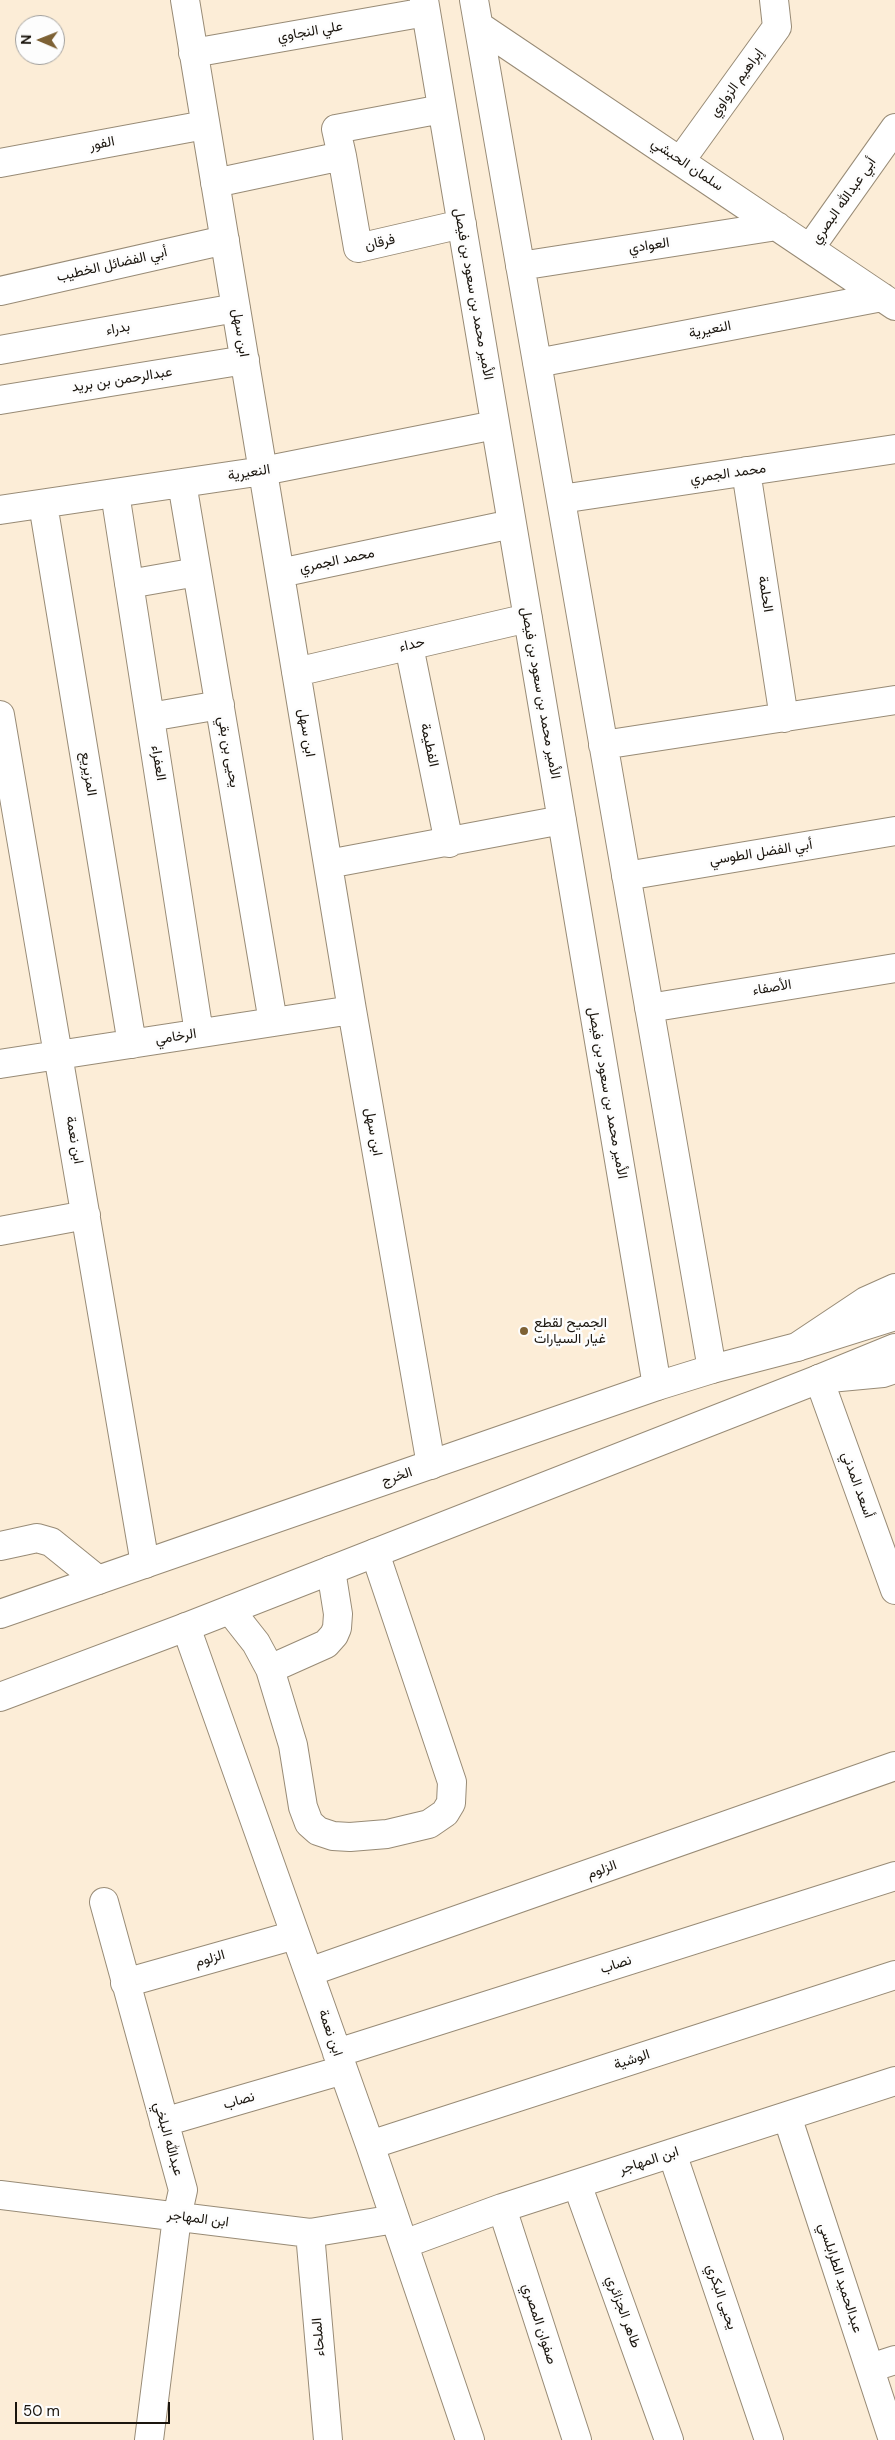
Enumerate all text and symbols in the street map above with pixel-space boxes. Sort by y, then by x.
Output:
north arrow [15,15,65,65]
street label: علي النجاوي [276,18,344,46]
text: N [17,34,35,45]
street label: إبراهيم الزواوي [707,45,767,121]
street label: الفور [88,133,116,155]
street label: سلمان الحبشي [648,135,726,195]
street label: أبي عبدالله البصري [808,154,880,248]
street label: الأمير محمد بن سعود بن فيصل [450,207,496,381]
street label: فرقان [363,231,397,255]
street label: العوادي [627,234,671,258]
street label: أبي الفضائل الخطيب [55,244,169,286]
street label: ابن سهل [228,308,252,358]
street label: النعيرية [687,318,733,342]
street label: بدراء [105,319,131,339]
street label: عبدالرحمن بن بريد [70,364,174,396]
street label: محمد الجمري [689,460,767,488]
street label: النعيرية [227,461,271,485]
street label: محمد الجمري [298,545,376,577]
street label: الحلمة [754,575,776,613]
street label: الأمير محمد بن سعود بن فيصل [517,606,563,780]
street label: حداء [398,634,426,656]
street label: ابن سهل [294,708,318,758]
street label: يحيى بن بقي [213,715,243,789]
street label: الفطيمة [416,722,442,768]
street label: العفراء [147,744,169,782]
street label: المزيريع [76,751,100,797]
street label: أبي الفضل الطوسي [708,837,814,869]
street label: الأصفاء [751,977,793,999]
street label: الأمير محمد بن سعود بن فيصل [584,1006,630,1180]
street label: الرخامي [154,1025,198,1049]
street label: ابن سهل [361,1107,385,1157]
street label: ابن نعمة [62,1115,86,1165]
place label: الجميح لقطع غيار السيارات [534,1315,607,1348]
marker: الجميح لقطع غيار السيارات [518,1325,530,1337]
street label: أسعد المدني [837,1450,877,1520]
street label: الخرج [379,1464,415,1490]
street label: الزلوم [585,1857,619,1883]
street label: الزلوم [193,1947,227,1971]
street label: نصاب [598,1952,634,1978]
street label: ابن نعمة [314,2007,346,2059]
street label: الوشية [612,2046,652,2074]
street label: نصاب [221,2089,257,2113]
street label: عبدالله البلخي [149,2100,187,2178]
street label: ابن المهاجر [617,2143,681,2179]
street label: ابن المهاجر [166,2207,230,2231]
street label: عبدالحميد الطرابلسي [814,2221,866,2335]
street label: يحيى البكري [702,2262,740,2332]
street label: طاهر الجزائري [602,2274,644,2350]
street label: صفوان المصري [518,2281,560,2367]
street label: الملحاء [309,2317,329,2357]
scale bar [18,2392,172,2424]
text: 50 m [23,2401,60,2421]

